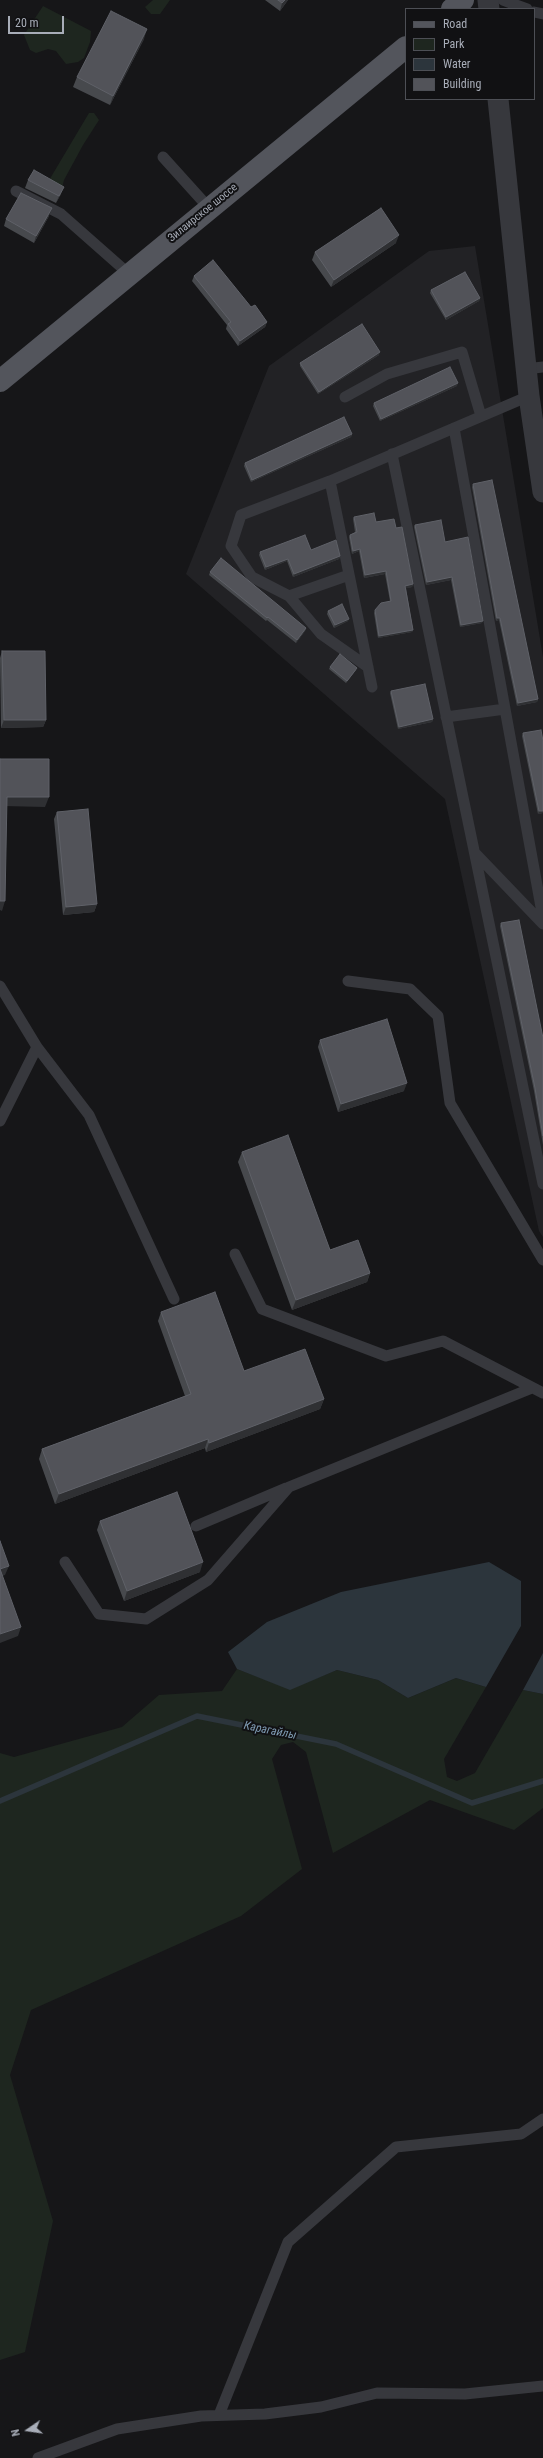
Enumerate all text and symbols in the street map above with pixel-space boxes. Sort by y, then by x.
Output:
scale bar [10,8,66,34]
legend [405,8,535,100]
text: 20 m [15,16,39,30]
text: Road [443,17,467,31]
text: Park [443,37,464,51]
text: Water [443,57,471,71]
text: Building [443,77,481,91]
street label: Зилаирское шоссе [166,181,240,245]
water label: Карагайлы [243,1719,297,1743]
north arrow [8,2410,48,2450]
text: N [9,2428,23,2438]

